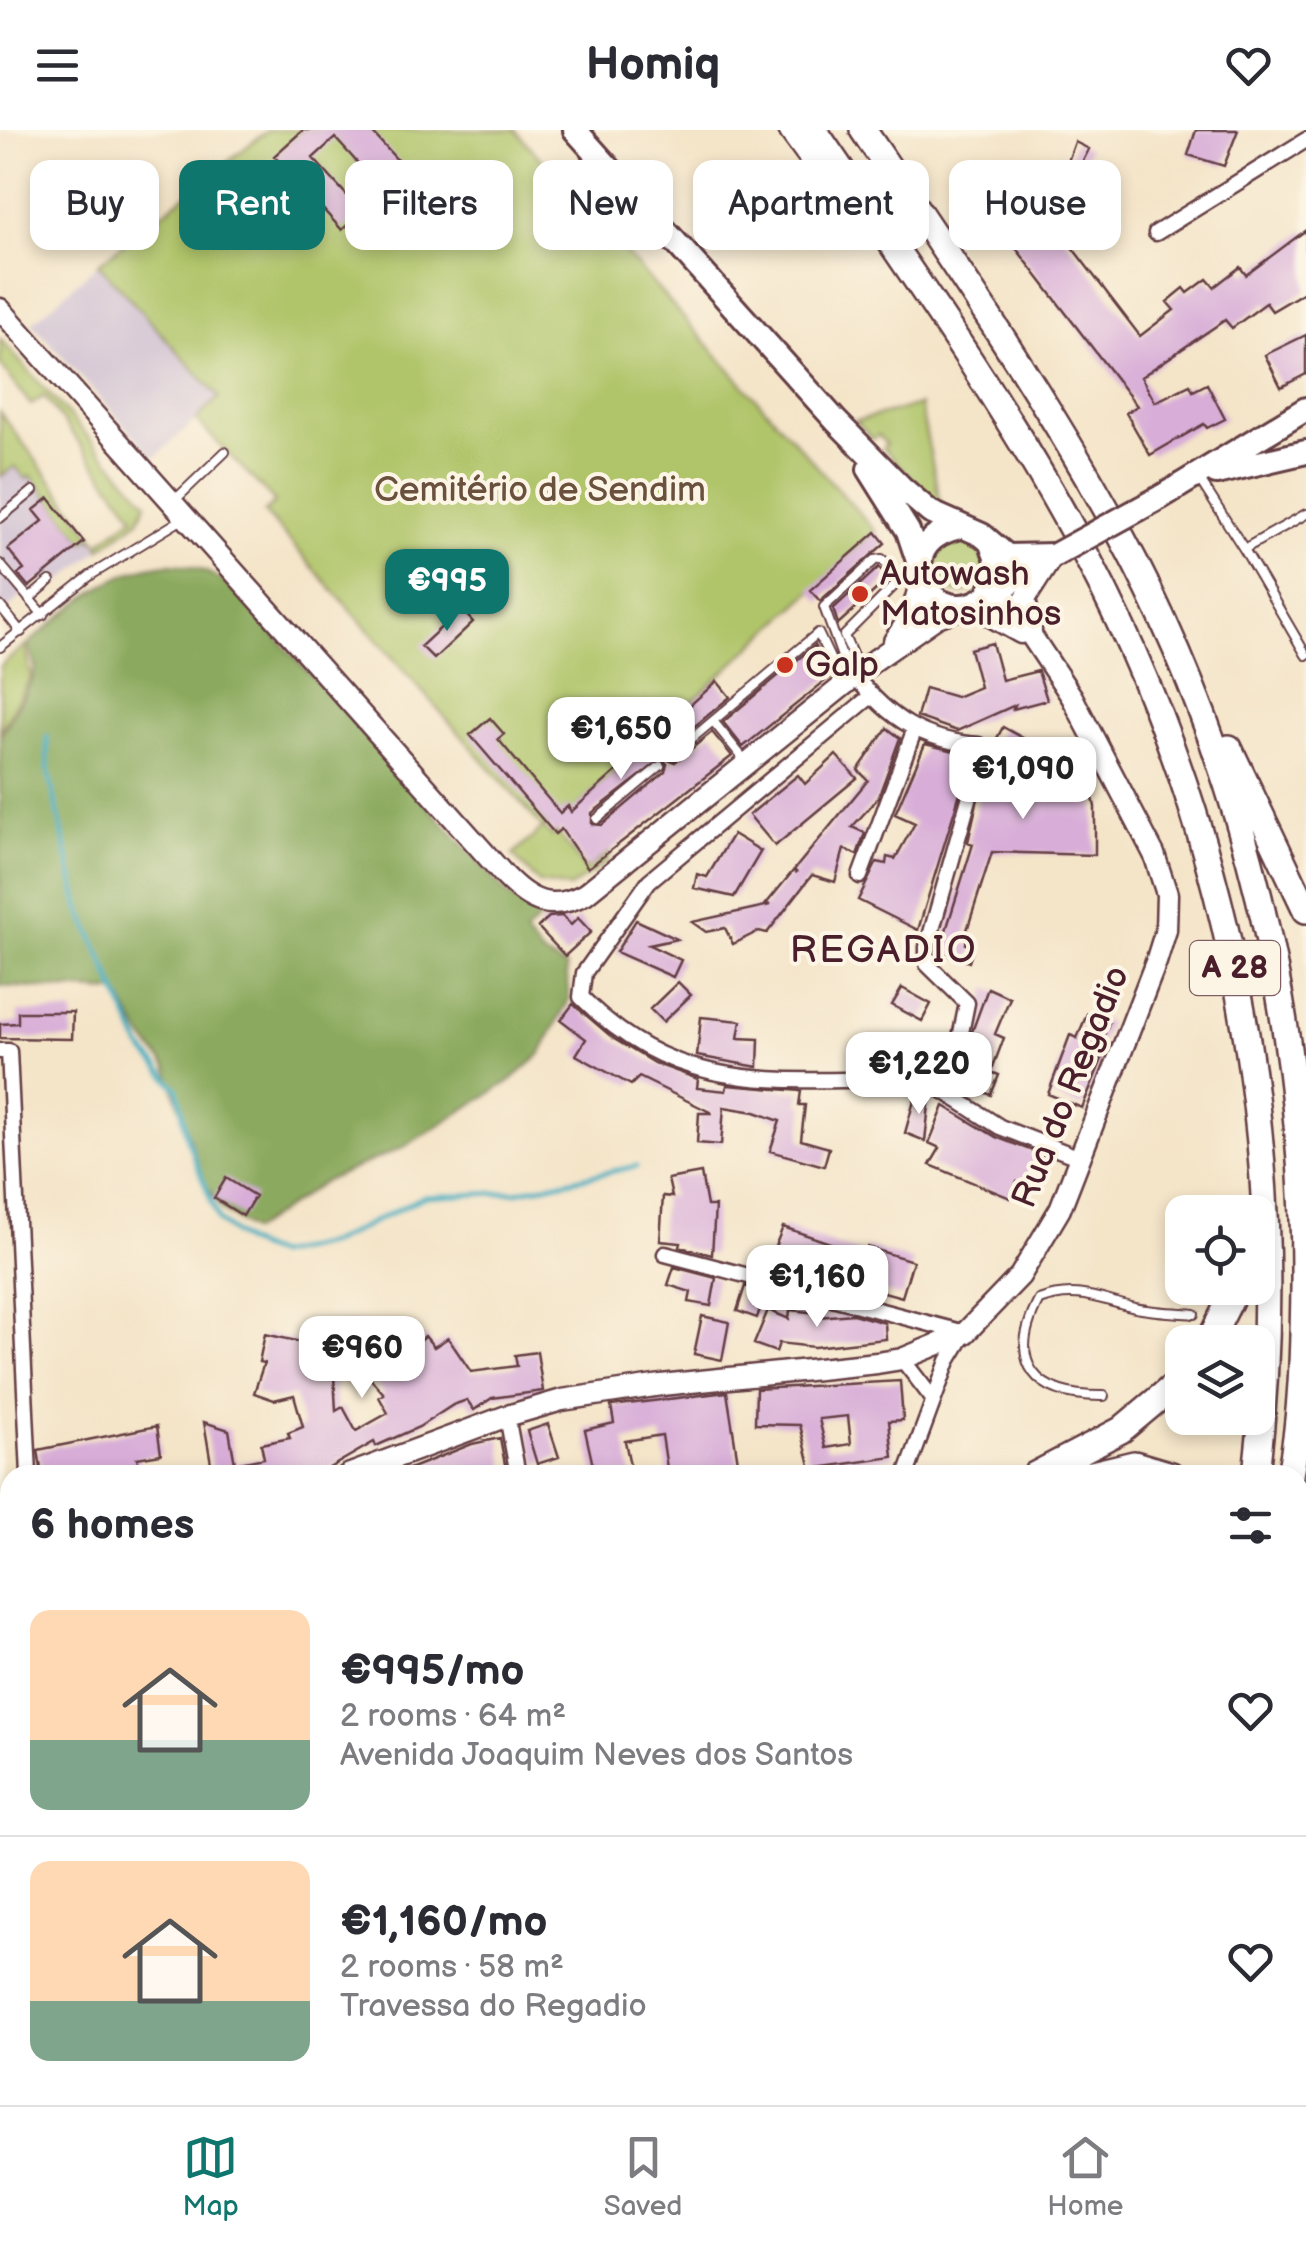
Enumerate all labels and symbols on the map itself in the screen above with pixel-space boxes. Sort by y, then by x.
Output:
park label: Cemitério de Sendim [374,469,706,512]
pin: €995 [388,549,506,634]
place label: Autowash Matosinhos [880,553,1061,636]
marker: Autowash Matosinhos [849,583,871,605]
place label: Galp [805,644,879,687]
marker: Galp [774,654,796,676]
pin: €1,650 [540,697,702,782]
pin: €1,090 [942,737,1104,822]
district label: REGADIO [790,928,978,973]
road number: A 28 [1190,941,1280,995]
street label: Rua do Regadio [1003,960,1139,1214]
pin: €1,220 [838,1032,1000,1117]
pin: €1,160 [736,1245,898,1330]
pin: €960 [303,1316,421,1401]

